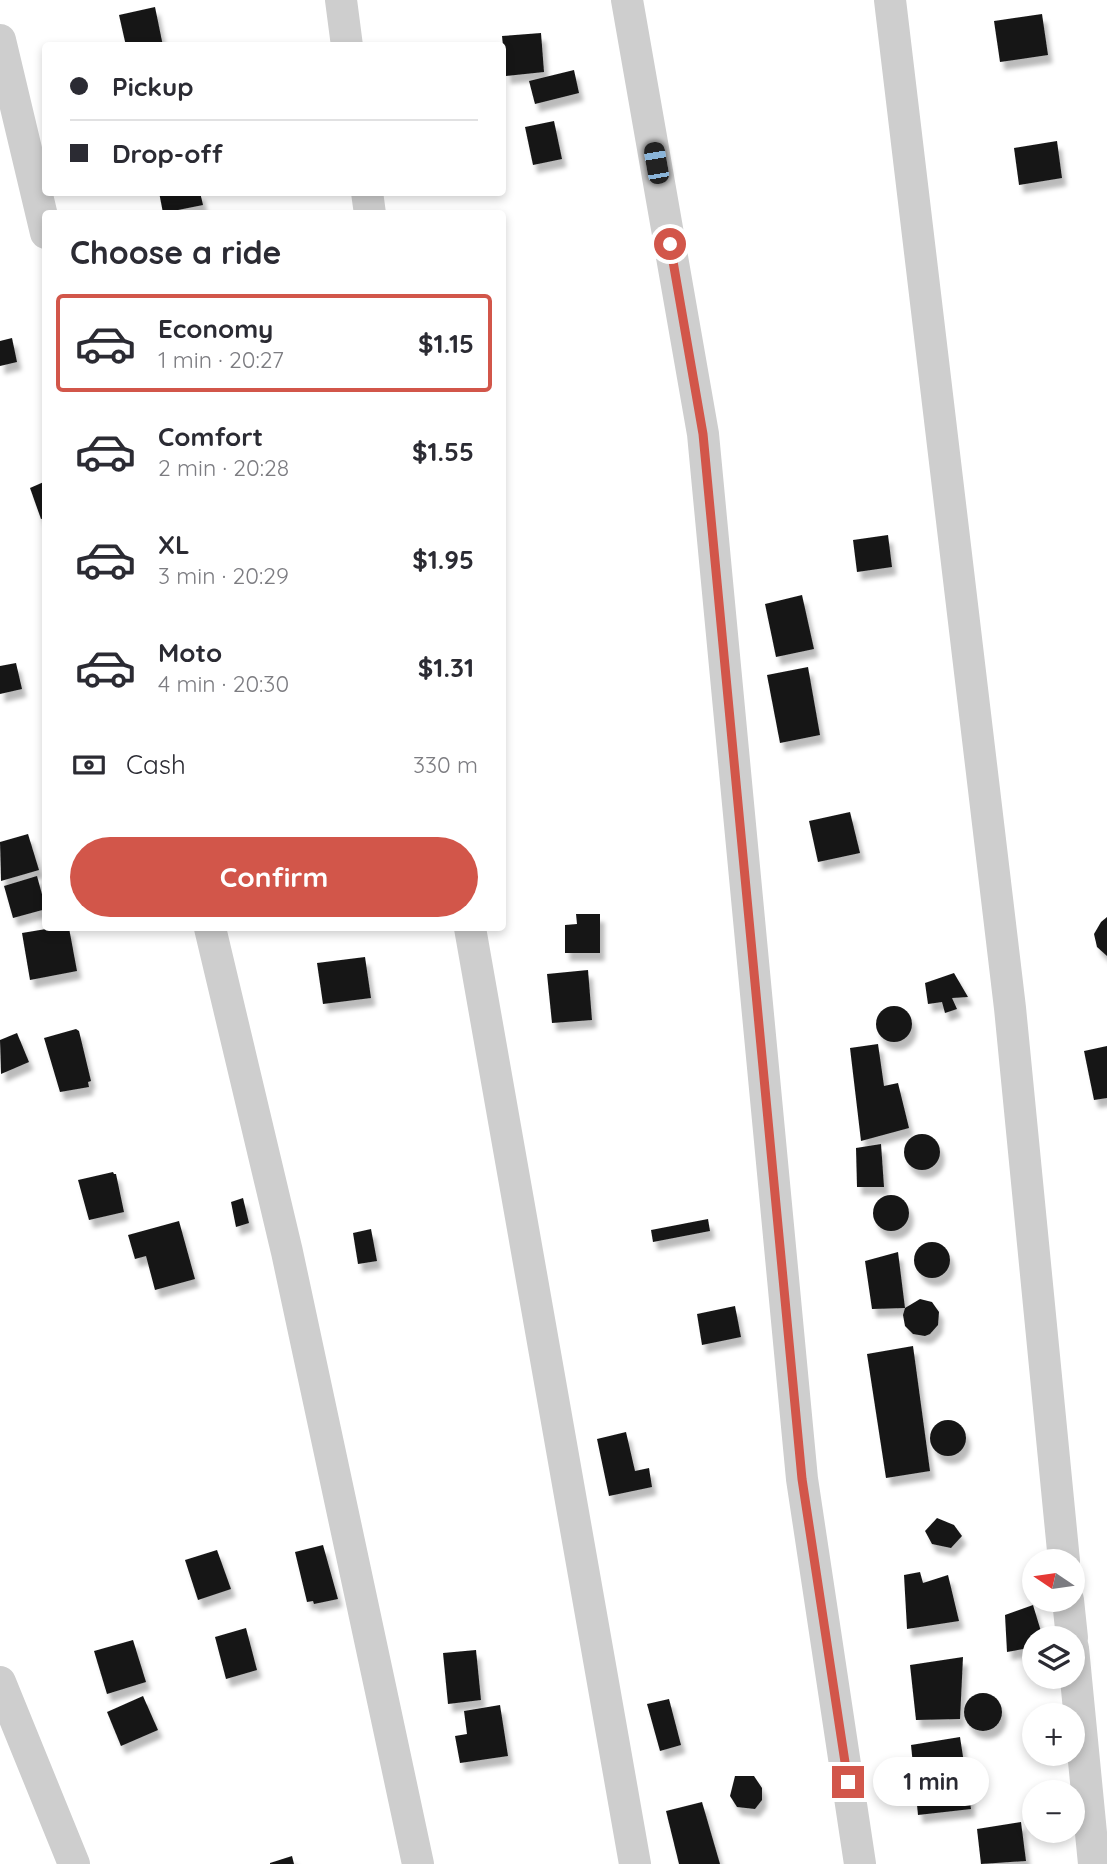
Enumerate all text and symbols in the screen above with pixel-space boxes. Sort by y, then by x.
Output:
text: Pickup [112,70,194,103]
text: Drop-off [112,137,223,170]
car [643,140,670,186]
route start [654,228,686,260]
text: Choose a ride [70,232,282,272]
icon: car [74,312,137,375]
text: Economy [158,312,273,345]
text: $1.15 [418,327,474,360]
text: 1 min · 20:27 [158,345,284,374]
icon: car [74,420,137,483]
text: Comfort [158,420,263,453]
text: $1.55 [412,435,474,468]
text: 2 min · 20:28 [158,453,289,482]
icon: car [74,528,137,591]
text: XL [158,528,190,561]
text: $1.95 [412,543,474,576]
text: 3 min · 20:29 [158,561,289,590]
icon: car [74,636,137,699]
text: Moto [158,636,222,669]
text: $1.31 [418,651,474,684]
text: 4 min · 20:30 [158,669,289,698]
icon: cash [70,746,108,784]
text: Cash [126,748,186,781]
text: 330 m [413,750,478,779]
button: Confirm [70,837,478,917]
north arrow [1022,1549,1085,1612]
map controls [1022,1549,1085,1843]
button: layers [1022,1626,1085,1689]
button: + [1022,1703,1085,1766]
callout: 1 min [872,1758,988,1806]
route end [832,1766,864,1798]
text: 1 min [903,1767,959,1796]
button: − [1022,1780,1085,1843]

